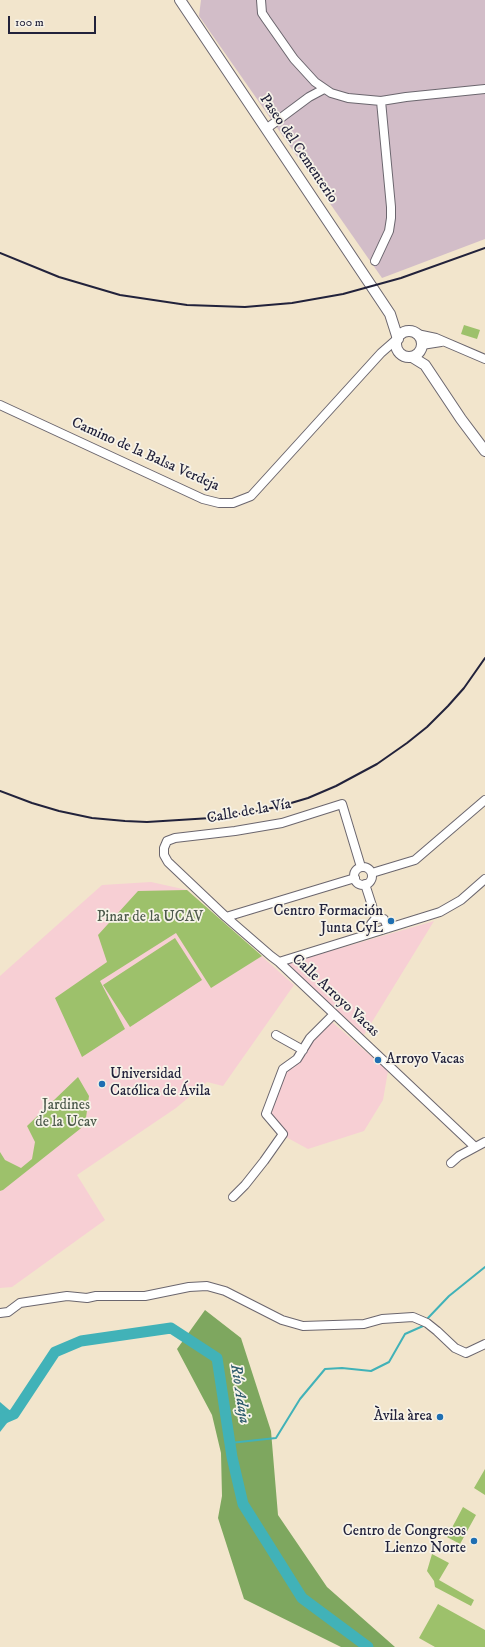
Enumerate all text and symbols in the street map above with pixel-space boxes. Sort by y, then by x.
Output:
scale bar [10,8,98,34]
text: 100 m [15,15,44,30]
street label: Paseo del Cementerio [255,91,341,207]
street label: Camino de la Balsa Verdeja [68,414,222,496]
street label: Calle de la Vía [206,796,292,828]
place label: Centro Formación Junta CyL [274,903,383,938]
park label: Pinar de la UCAV [97,909,203,927]
marker: Centro Formación Junta CyL [386,916,396,926]
street label: Calle Arroyo Vacas [288,951,382,1041]
place label: Arroyo Vacas [386,1051,464,1069]
marker: Arroyo Vacas [373,1055,383,1065]
place label: Universidad Católica de Ávila [110,1066,210,1101]
marker: Universidad Católica de Ávila [97,1079,107,1089]
park label: Jardines de la Ucav [35,1097,97,1132]
water label: Río Adaja [225,1363,253,1425]
place label: Àvila àrea [374,1408,432,1426]
marker: Àvila àrea [435,1412,445,1422]
place label: Centro de Congresos Lienzo Norte [343,1523,466,1558]
marker: Centro de Congresos Lienzo Norte [469,1536,479,1546]

